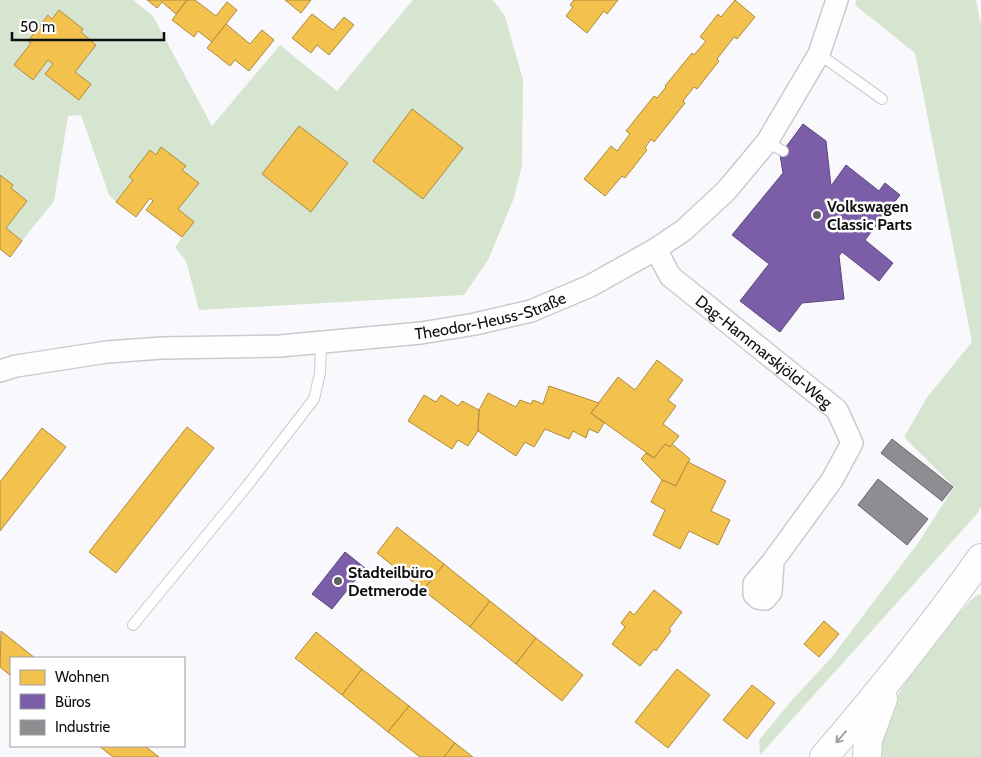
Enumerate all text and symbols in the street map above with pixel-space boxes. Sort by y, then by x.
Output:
scale bar [12,10,165,42]
text: 50 m [20,18,55,36]
place label: Volkswagen Classic Parts [827,197,912,234]
marker: Volkswagen Classic Parts [811,209,823,221]
street label: Theodor-Heuss-Straße [414,288,569,344]
street label: Dag-Hammarskjöld-Weg [692,291,837,413]
place label: Stadteilbüro Detmerode [348,563,434,600]
marker: Stadteilbüro Detmerode [332,575,344,587]
legend [10,657,185,747]
text: Wohnen [55,668,109,686]
text: Büros [55,693,91,711]
text: Industrie [55,718,110,736]
one-way arrow [835,731,847,744]

